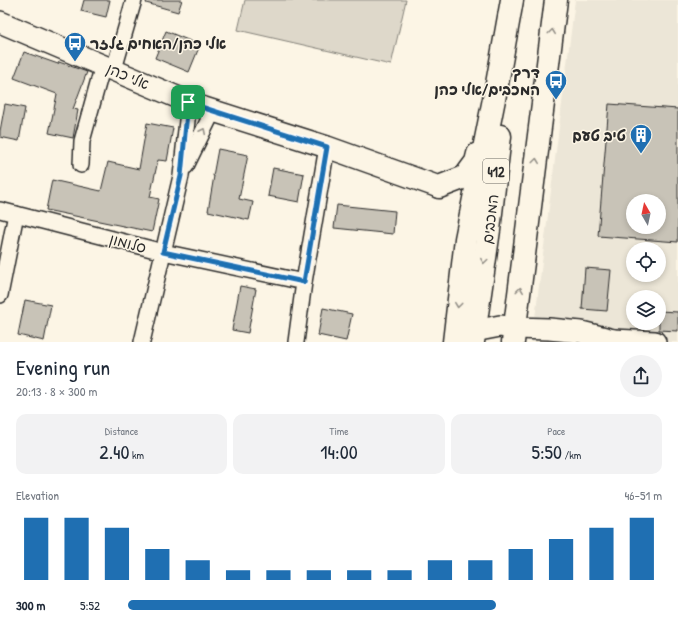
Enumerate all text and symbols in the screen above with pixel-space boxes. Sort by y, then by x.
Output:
one-way arrow [547,29,556,35]
bus stop icon: אלי כהן/האחים גלזר [62,30,88,63]
place label: אלי כהן/האחים גלזר [90,33,226,54]
street label: אלי כהן [103,58,153,94]
place label: דרך המכבים/אלי כהן [434,62,540,100]
bus stop icon: דרך המכבים/אלי כהן [543,68,569,101]
pin [171,85,205,119]
icon: arrive [177,91,199,113]
building icon: טיב טעם [628,122,654,155]
place label: טיב טעם [572,125,626,146]
one-way arrow [198,127,206,135]
one-way arrow [531,158,540,164]
road number: 412 [483,159,509,183]
street label: המכבים [477,193,503,245]
north arrow [626,194,666,234]
map controls [626,194,666,330]
street label: סלומון [107,228,149,258]
button: locate [626,242,666,282]
one-way arrow [480,258,489,264]
one-way arrow [515,287,524,293]
button: layers [626,290,666,330]
one-way arrow [454,302,463,308]
text: Evening run [16,352,110,382]
button: share [620,355,662,397]
text: 20:13 · 8 × 300 m [16,382,97,400]
text: Distance [105,424,138,438]
text: Time [329,424,349,438]
text: Pace [547,424,565,438]
text: 2.40 [99,438,129,465]
text: 14:00 [320,438,358,465]
text: 5:50 [531,438,562,465]
text: km [129,448,144,462]
text: /km [562,448,581,462]
text: Elevation [16,486,59,504]
text: 46–51 m [624,486,662,504]
text: 300 m [16,596,45,614]
text: 5:52 [80,596,100,614]

